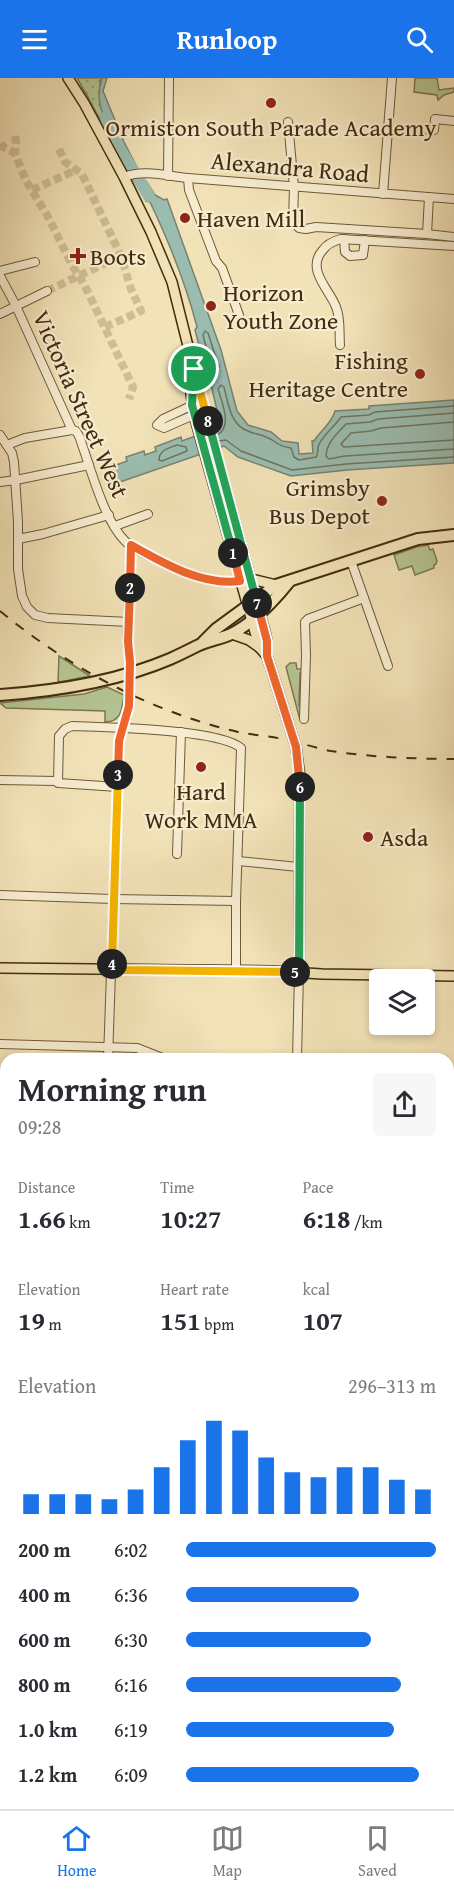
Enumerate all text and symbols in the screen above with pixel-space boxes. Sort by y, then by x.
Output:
text: Runloop [177,19,277,59]
icon: menu [18,23,51,56]
icon: search [403,23,436,56]
marker: Ormiston South Parade Academy [264,96,278,110]
place label: Ormiston South Parade Academy [106,110,436,145]
street label: Alexandra Road [210,143,371,191]
place label: Haven Mill [197,201,305,236]
marker: Haven Mill [178,211,192,225]
place label: Boots [90,239,146,274]
marker: Boots [71,249,85,263]
place label: Horizon Youth Zone [223,275,338,338]
marker: Horizon Youth Zone [204,299,218,313]
street label: Victoria Street West [24,305,138,504]
pin [168,343,219,394]
place label: Fishing Heritage Centre [249,343,408,406]
icon: arrive [177,352,210,385]
marker: Fishing Heritage Centre [413,367,427,381]
pin: 8 [193,406,223,436]
text: 8 [204,409,212,433]
place label: Grimsby Bus Depot [269,470,371,533]
marker: Grimsby Bus Depot [375,494,389,508]
pin: 1 [218,538,248,568]
text: 1 [229,541,237,565]
pin: 2 [115,573,145,603]
text: 2 [126,576,134,600]
pin: 7 [242,588,272,618]
text: 7 [253,591,261,615]
pin: 3 [103,760,133,790]
marker: Hard Work MMA [194,760,208,774]
text: 3 [114,763,122,787]
pin: 6 [285,772,315,802]
place label: Hard Work MMA [145,774,258,837]
text: 6 [296,775,304,799]
place label: Asda [380,820,429,855]
marker: Asda [361,830,375,844]
pin: 4 [97,949,127,979]
text: 4 [108,952,116,976]
pin: 5 [280,957,310,987]
text: 5 [291,960,299,984]
map controls [369,969,435,1035]
button: layers [369,969,435,1035]
text: Morning run [18,1065,207,1113]
button: share [373,1073,436,1136]
text: 09:28 [18,1112,61,1141]
text: Distance [18,1175,75,1199]
text: Time [160,1175,194,1199]
text: Pace [303,1175,333,1199]
text: 1.66 [18,1199,66,1238]
text: 10:27 [160,1199,222,1238]
text: 6:18 [303,1199,350,1238]
text: km [66,1210,90,1234]
text: /km [350,1210,383,1234]
text: Elevation [18,1277,81,1301]
text: Heart rate [160,1277,229,1301]
text: kcal [303,1277,330,1301]
text: 19 [18,1301,45,1340]
text: 151 [160,1301,201,1340]
text: 107 [303,1301,343,1340]
text: m [45,1312,62,1336]
text: bpm [201,1312,234,1336]
text: Elevation [18,1371,96,1400]
text: 296–313 m [348,1371,436,1400]
text: 200 m [18,1535,71,1564]
text: 6:02 [114,1535,148,1564]
text: 400 m [18,1580,71,1609]
text: 6:36 [114,1580,148,1609]
text: 600 m [18,1625,71,1654]
text: 6:30 [114,1625,148,1654]
text: 800 m [18,1670,71,1699]
text: 6:16 [114,1670,148,1699]
text: 1.0 km [18,1715,77,1744]
text: 6:19 [114,1715,148,1744]
text: 1.2 km [18,1760,77,1789]
text: 6:09 [114,1760,148,1789]
tab: Home [57,1822,97,1882]
tab: Map [211,1822,244,1882]
tab: Saved [358,1822,397,1882]

